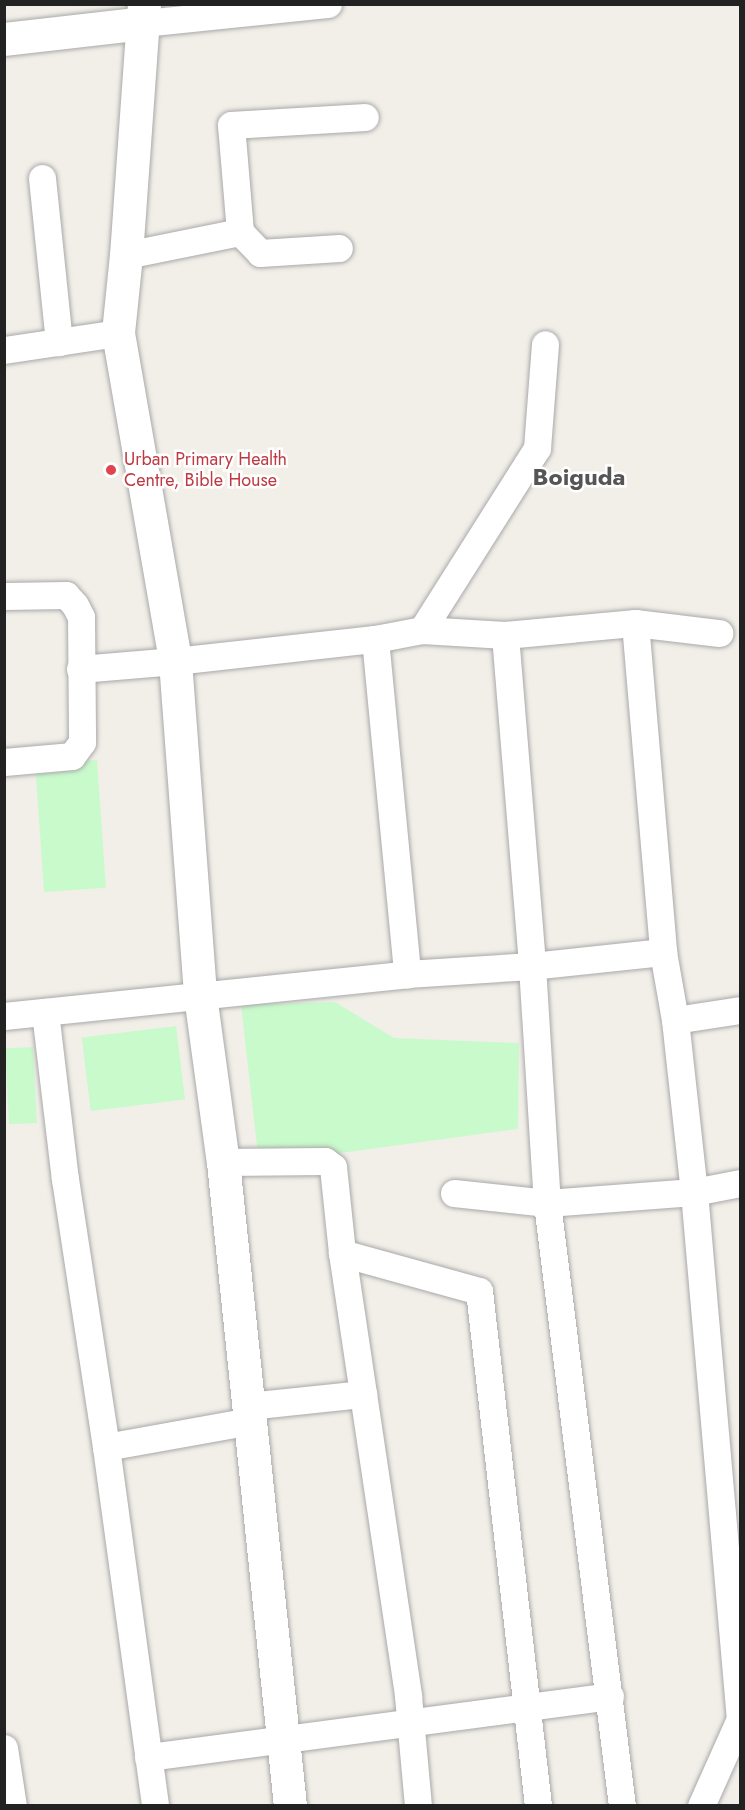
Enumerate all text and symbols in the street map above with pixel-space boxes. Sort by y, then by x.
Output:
place label: Urban Primary Health Centre, Bible House [124,449,287,492]
marker: Urban Primary Health Centre, Bible House [102,461,120,479]
district label: Boiguda [533,463,625,491]

